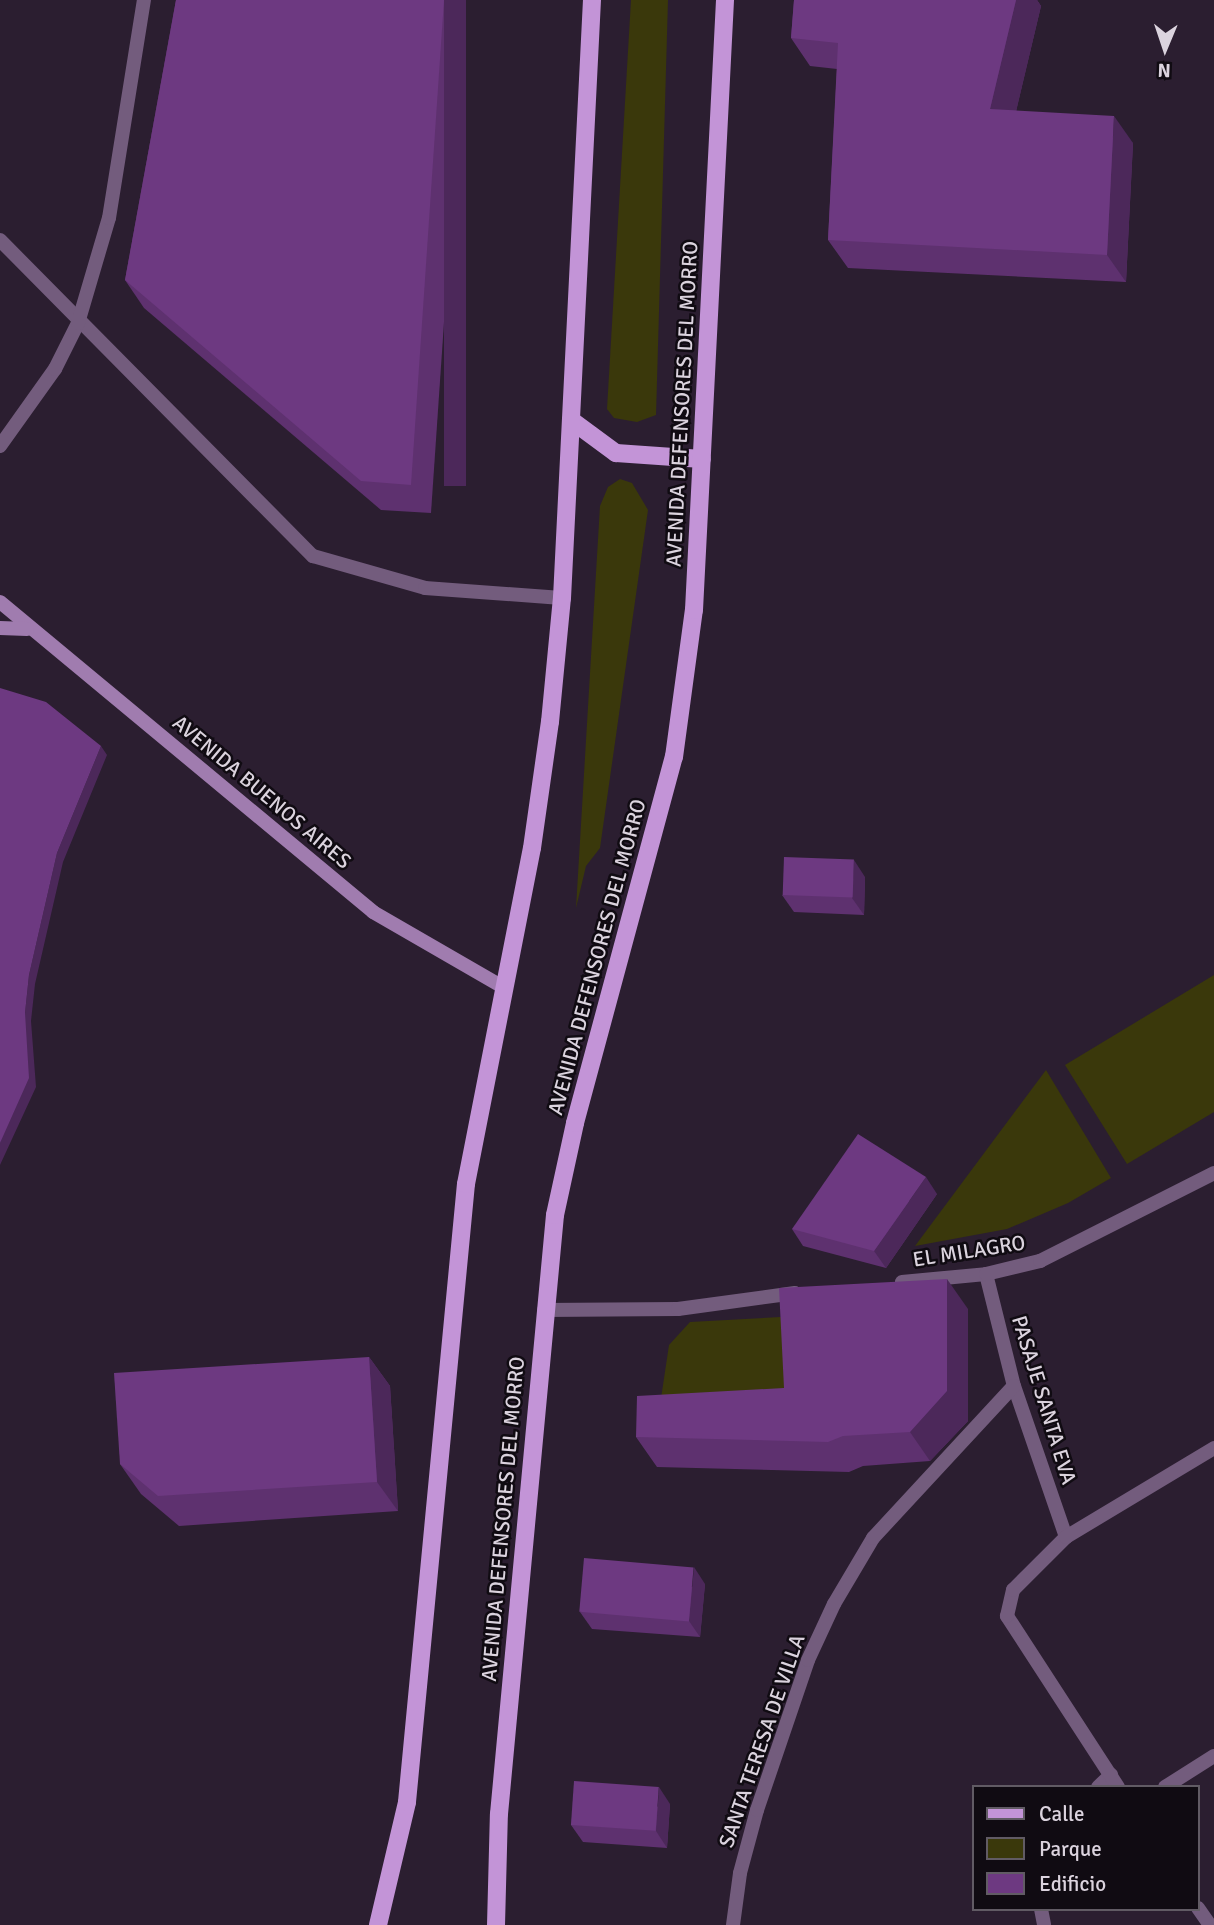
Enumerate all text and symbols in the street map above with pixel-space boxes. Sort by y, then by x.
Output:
north arrow [1130,14,1200,84]
text: N [1157,58,1171,82]
street label: AVENIDA DEFENSORES DEL MORRO [661,241,703,567]
street label: AVENIDA BUENOS AIRES [168,710,356,874]
street label: AVENIDA DEFENSORES DEL MORRO [543,796,651,1118]
street label: EL MILAGRO [911,1230,1027,1272]
street label: PASAJE SANTA EVA [1006,1312,1082,1488]
street label: AVENIDA DEFENSORES DEL MORRO [476,1355,530,1683]
street label: SANTA TERESA DE VILLA [714,1631,810,1851]
legend [972,1785,1200,1911]
text: Calle [1039,1801,1085,1827]
text: Parque [1039,1836,1102,1862]
text: Edificio [1039,1871,1106,1897]

